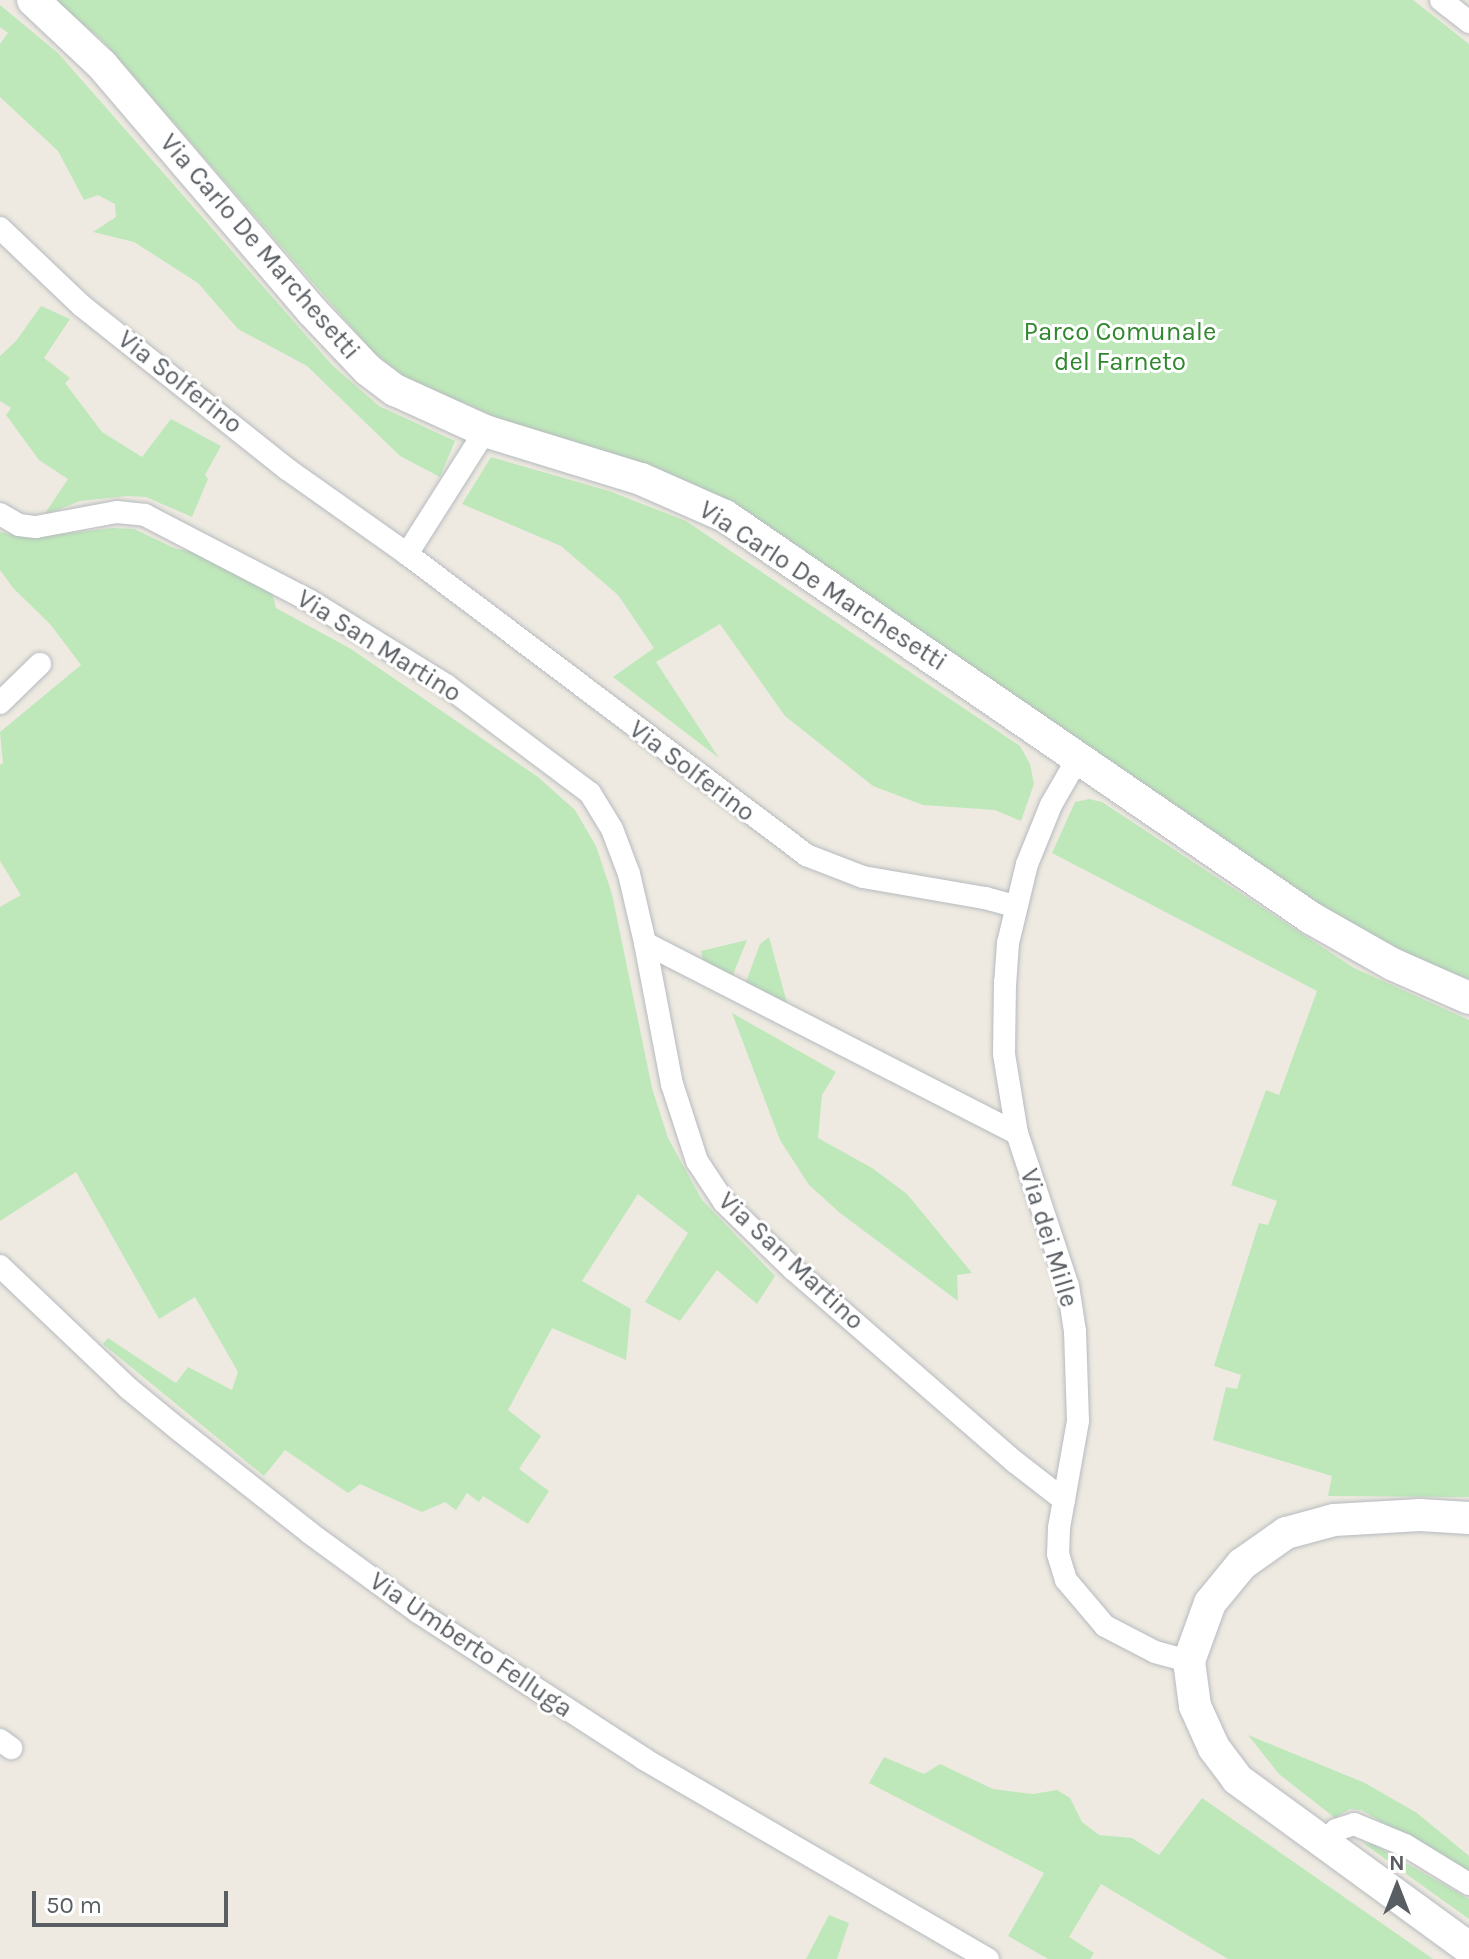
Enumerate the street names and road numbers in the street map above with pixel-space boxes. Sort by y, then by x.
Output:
street label: Via Carlo De Marchesetti [153,128,367,366]
street label: Via Solferino [112,324,248,440]
street label: Via Carlo De Marchesetti [693,494,953,678]
street label: Via San Martino [291,583,467,709]
street label: Via Solferino [623,714,761,828]
street label: Via dei Mille [1013,1165,1085,1311]
street label: Via San Martino [712,1186,870,1336]
street label: Via Umberto Felluga [364,1566,578,1724]

